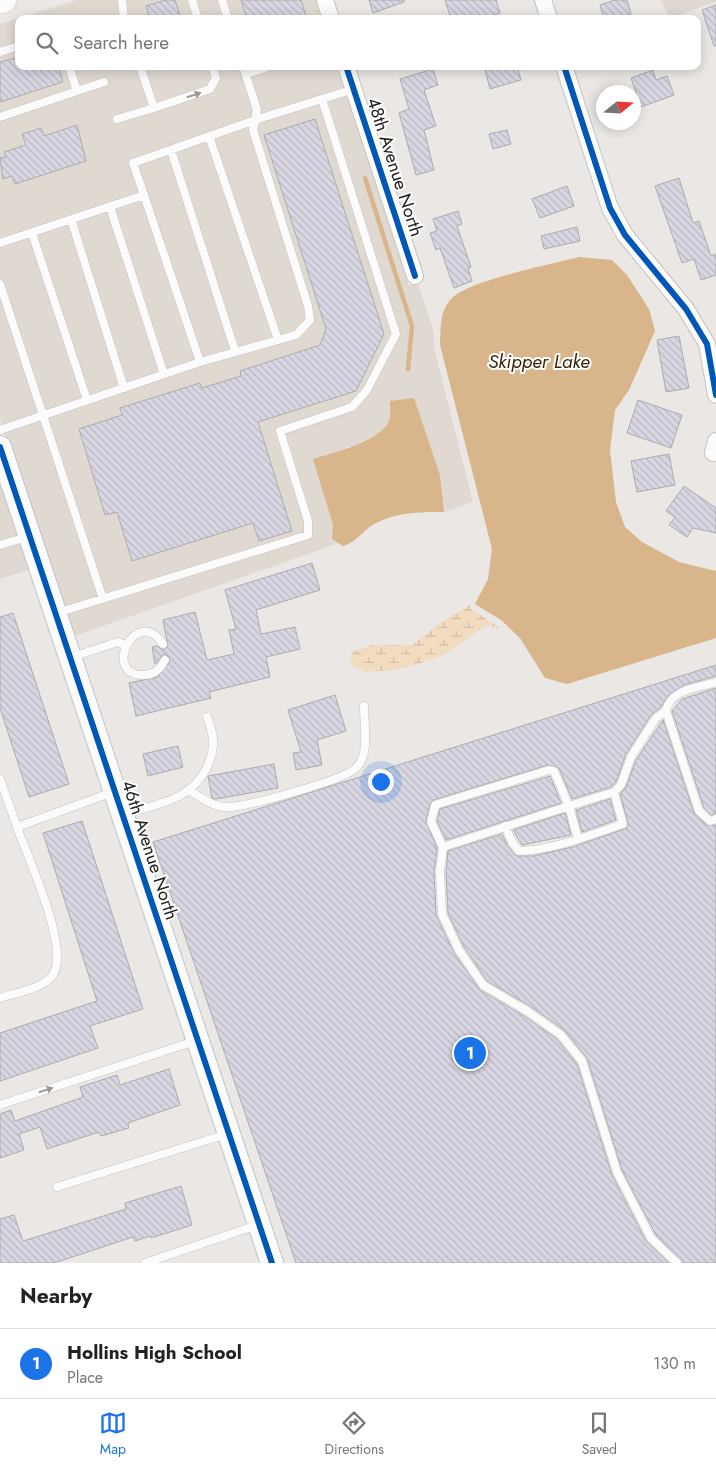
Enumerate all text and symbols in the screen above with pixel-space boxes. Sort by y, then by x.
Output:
search box [15,15,701,70]
icon: search [33,29,61,57]
text: Search here [73,29,169,56]
north arrow [596,85,641,130]
one-way arrow [187,90,202,98]
street label: 48th Avenue North [360,94,430,240]
water label: Skipper Lake [488,348,590,375]
your location [368,769,394,795]
street label: 46th Avenue North [115,777,185,923]
pin: 1 [454,1034,486,1072]
one-way arrow [39,1085,54,1093]
text: Nearby [20,1281,92,1311]
text: Hollins High School [67,1339,242,1366]
text: 1 [32,1352,40,1375]
text: 130 m [653,1352,696,1375]
text: Place [67,1366,103,1389]
tab: Map [99,1409,127,1459]
tab: Directions [325,1409,384,1459]
tab: Saved [582,1409,617,1459]

